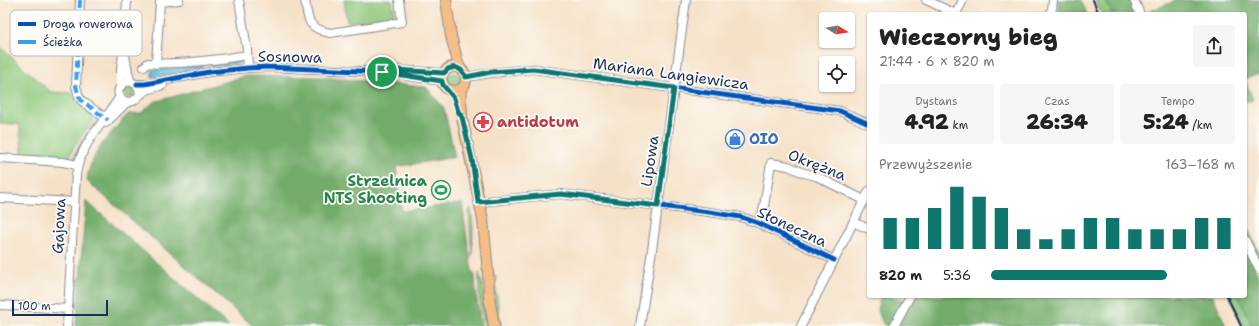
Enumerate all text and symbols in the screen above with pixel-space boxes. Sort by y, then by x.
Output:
legend [10,10,142,56]
north arrow [819,12,855,48]
map controls [819,12,855,92]
text: Droga rowerowa [43,17,133,32]
text: Wieczorny bieg [879,23,1057,52]
button: share [1193,25,1235,67]
text: Ścieżka [43,34,82,50]
street label: Sosnowa [258,46,323,68]
street label: Mariana Langiewicza [592,53,751,95]
text: 21:44 · 6 × 820 m [879,53,994,70]
pin [365,55,399,89]
button: locate [819,56,855,92]
icon: arrive [371,61,393,83]
text: Dystans [915,94,957,109]
text: Czas [1044,94,1070,109]
text: Tempo [1161,94,1195,109]
text: 4.92 [905,109,949,135]
text: 26:34 [1026,109,1088,135]
text: 5:24 [1143,109,1189,135]
pharmacy icon: antidotum [472,111,494,133]
place label: antidotum [497,112,579,132]
text: km [949,118,968,133]
text: /km [1189,118,1212,133]
shop icon: OIO [724,128,746,150]
place label: OIO [749,129,779,149]
street label: Lipowa [637,133,664,188]
street label: Okrężna [785,145,850,185]
text: Przewyższenie [879,156,972,173]
text: 163–168 m [1165,156,1235,173]
place label: Strzelnica NTS Shooting [324,171,428,208]
sports icon: Strzelnica NTS Shooting [430,179,452,201]
street label: Gajowa [48,197,70,254]
street label: Słoneczna [754,202,831,252]
text: 820 m [879,267,922,284]
text: 5:36 [943,267,971,284]
scale bar [12,298,108,317]
text: 100 m [18,299,51,314]

